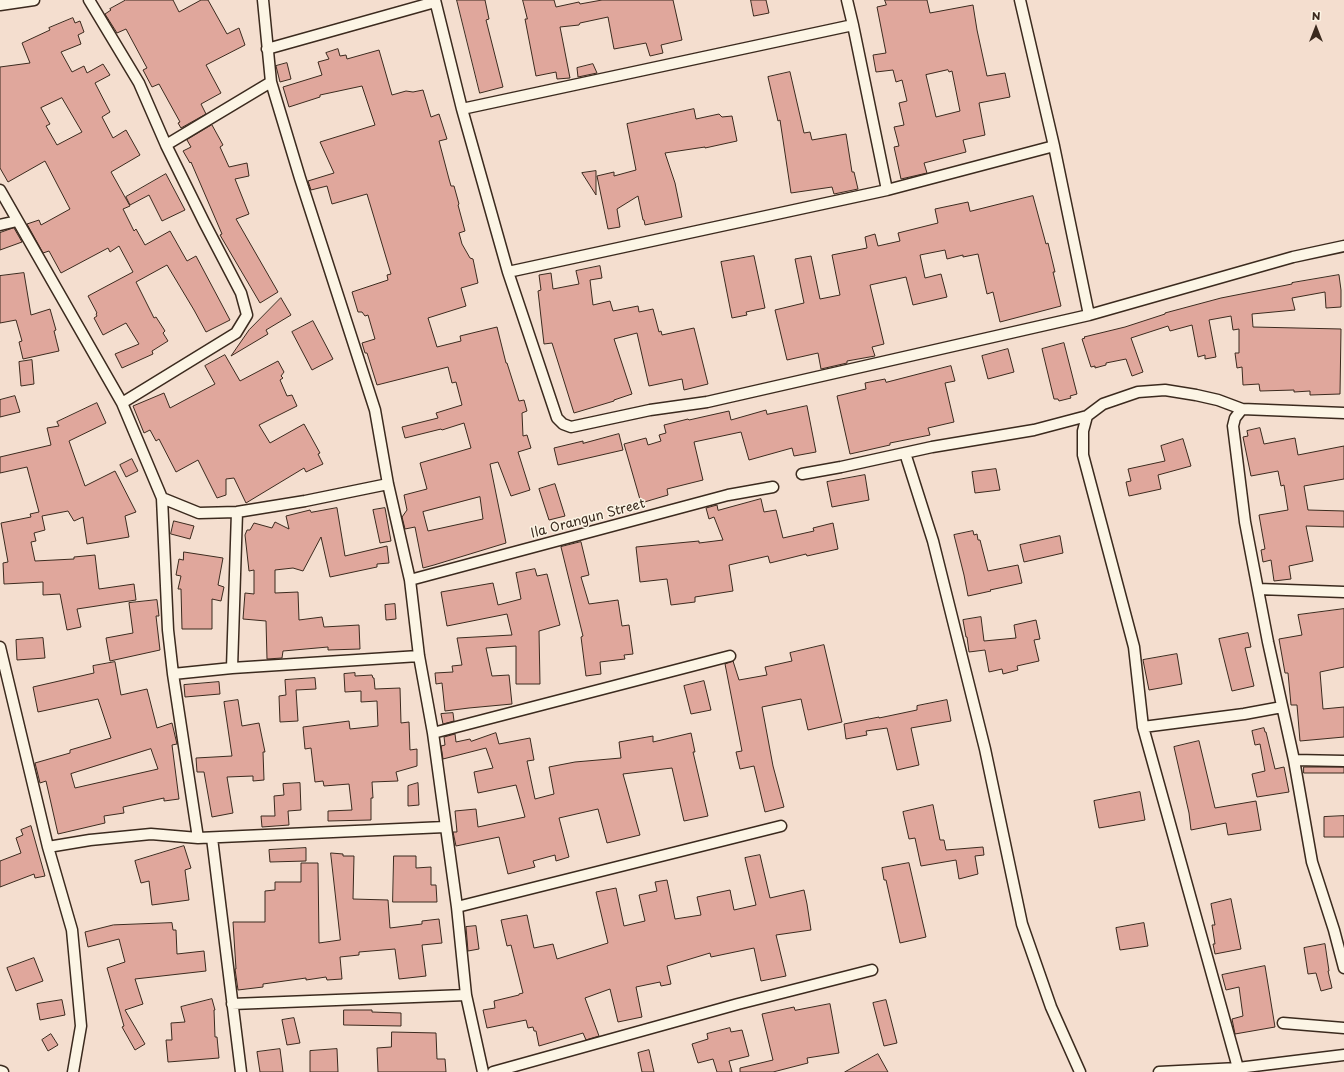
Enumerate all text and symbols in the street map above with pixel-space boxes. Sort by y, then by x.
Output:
text: N [1312,7,1320,24]
north arrow [1296,8,1336,48]
street label: Ila Orangun Street [529,496,647,542]

